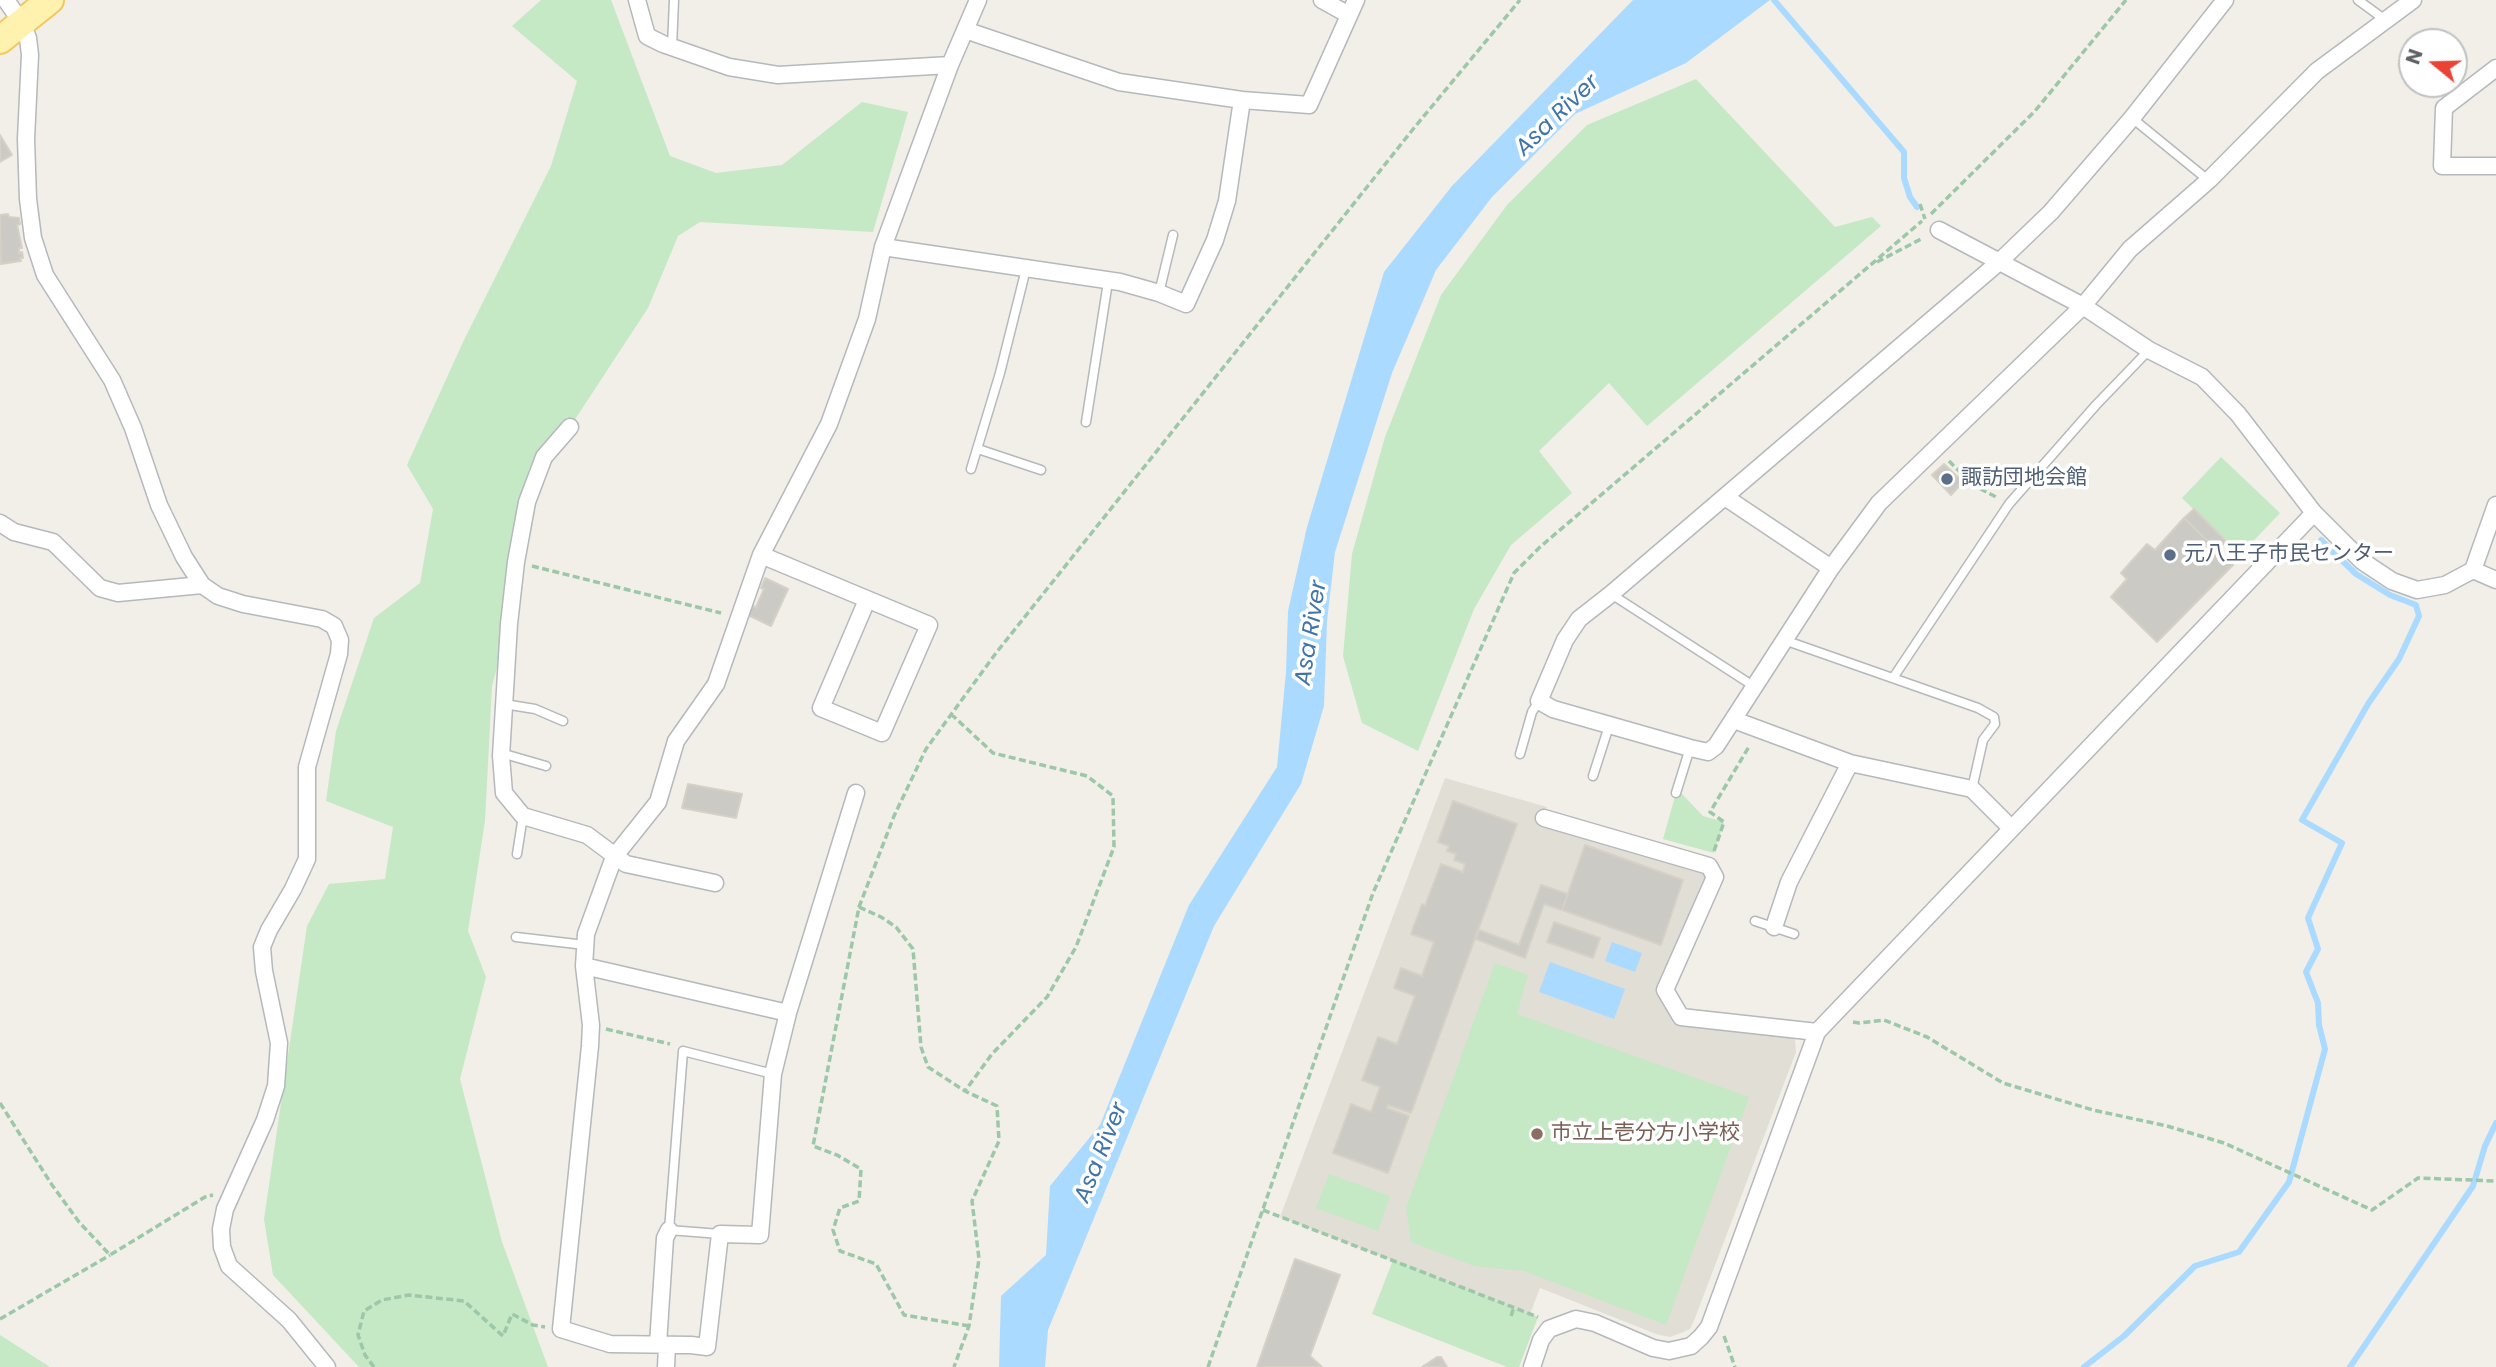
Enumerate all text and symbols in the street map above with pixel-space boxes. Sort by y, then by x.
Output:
north arrow [2398,28,2468,98]
text: N [2399,46,2430,68]
water label: Asa River [1511,70,1605,162]
place label: 諏訪団地会館 [1961,466,2087,492]
marker: 諏訪団地会館 [1939,471,1955,487]
place label: 元八王子市民センター [2184,542,2394,568]
marker: 元八王子市民センター [2162,547,2178,563]
water label: Asa River [1290,579,1334,687]
water label: Asa River [1069,1099,1135,1207]
place label: 市立上壱分方小学校 [1551,1121,1740,1147]
marker: 市立上壱分方小学校 [1529,1126,1545,1142]

